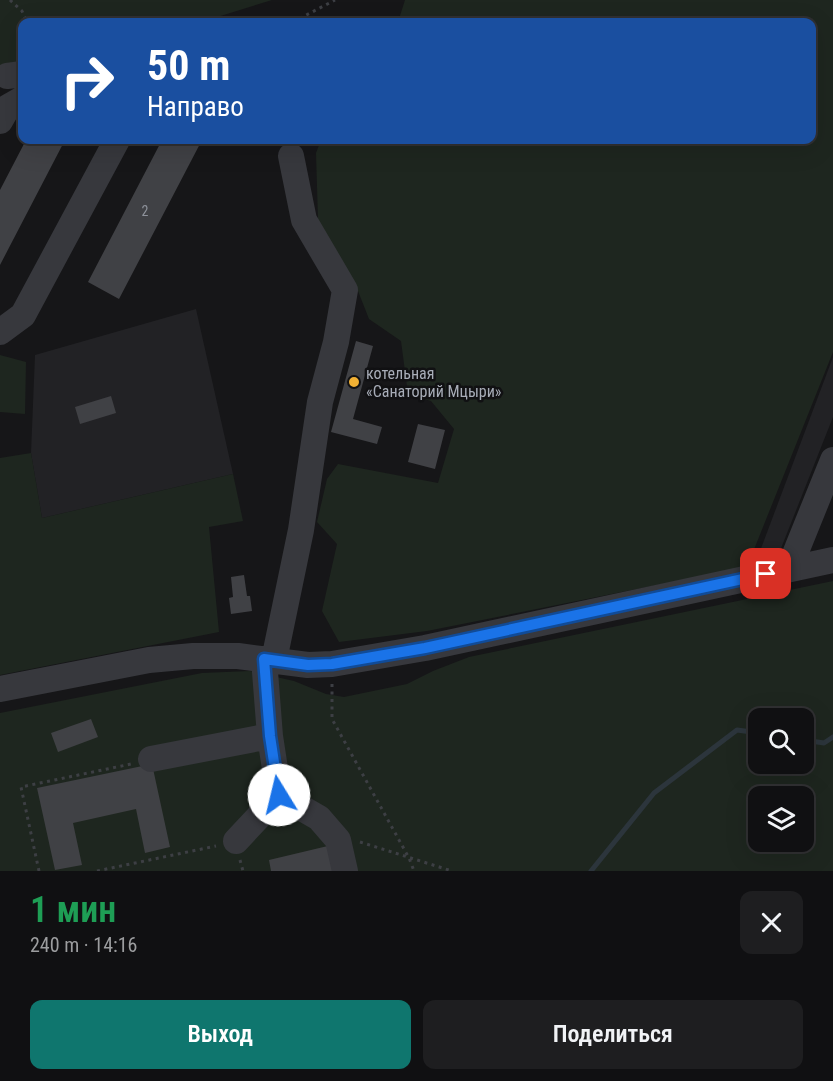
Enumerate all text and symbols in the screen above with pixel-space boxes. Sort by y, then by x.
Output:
text: 50 m [147,41,230,90]
icon: right [48,42,126,120]
text: Направо [147,91,244,123]
house number: 2 [142,203,149,219]
place label: котельная «Санаторий Мцыри» [366,364,502,401]
marker: котельная «Санаторий Мцыри» [347,375,361,389]
pin [740,548,791,599]
icon: arrive [749,557,782,590]
map controls [748,708,814,852]
button: search [748,708,814,774]
position arrow [247,763,311,827]
button: layers [748,786,814,852]
text: 1 мин [30,889,116,931]
button: close [740,891,803,954]
text: 240 m · 14:16 [30,933,137,957]
button: Выход [30,1000,411,1069]
button: Поделиться [423,1000,803,1069]

